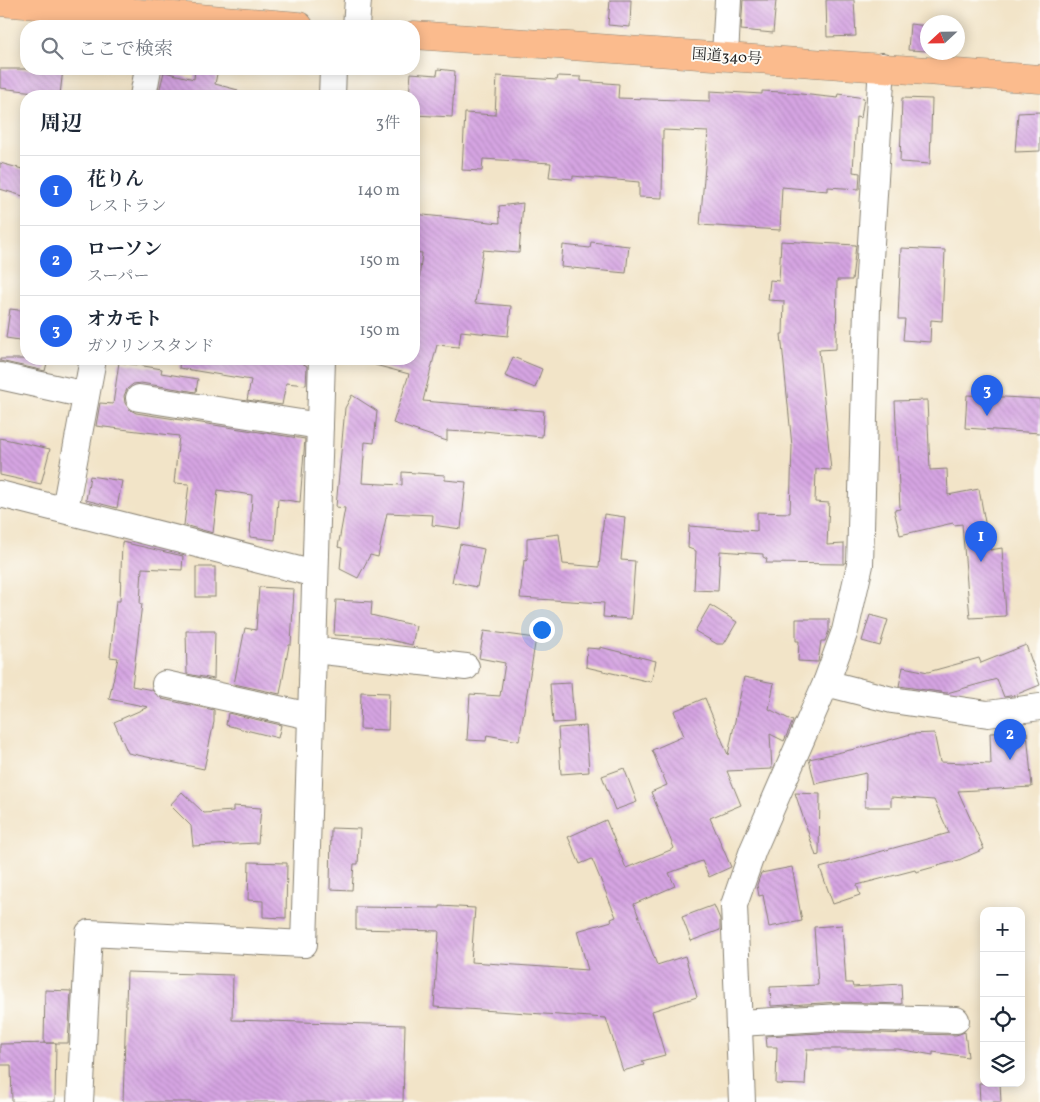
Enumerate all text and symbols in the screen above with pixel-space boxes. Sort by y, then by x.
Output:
north arrow [920,15,965,60]
search box [20,20,420,75]
icon: search [38,34,66,62]
text: ここで検索 [78,37,173,63]
street label: 国道340号 [691,45,763,70]
text: 周辺 [40,110,82,139]
text: 3件 [376,113,400,135]
text: 花りん [87,167,144,193]
text: 1 [53,180,59,202]
text: 140 m [358,180,400,202]
text: レストラン [87,196,167,218]
text: ローソン [87,237,162,263]
text: 2 [52,250,60,272]
text: 150 m [359,250,400,272]
text: スーパー [87,266,149,288]
text: オカモト [87,307,162,333]
text: 3 [52,320,60,342]
text: 150 m [359,320,400,342]
text: ガソリンスタンド [87,336,215,358]
pin: 3 [971,375,1003,416]
pin: 1 [965,521,997,562]
your location [529,617,555,643]
pin: 2 [994,719,1026,760]
map controls [980,907,1025,1087]
button: + [980,907,1025,952]
button: − [980,952,1025,997]
button: locate [980,997,1025,1042]
button: layers [980,1042,1025,1087]

